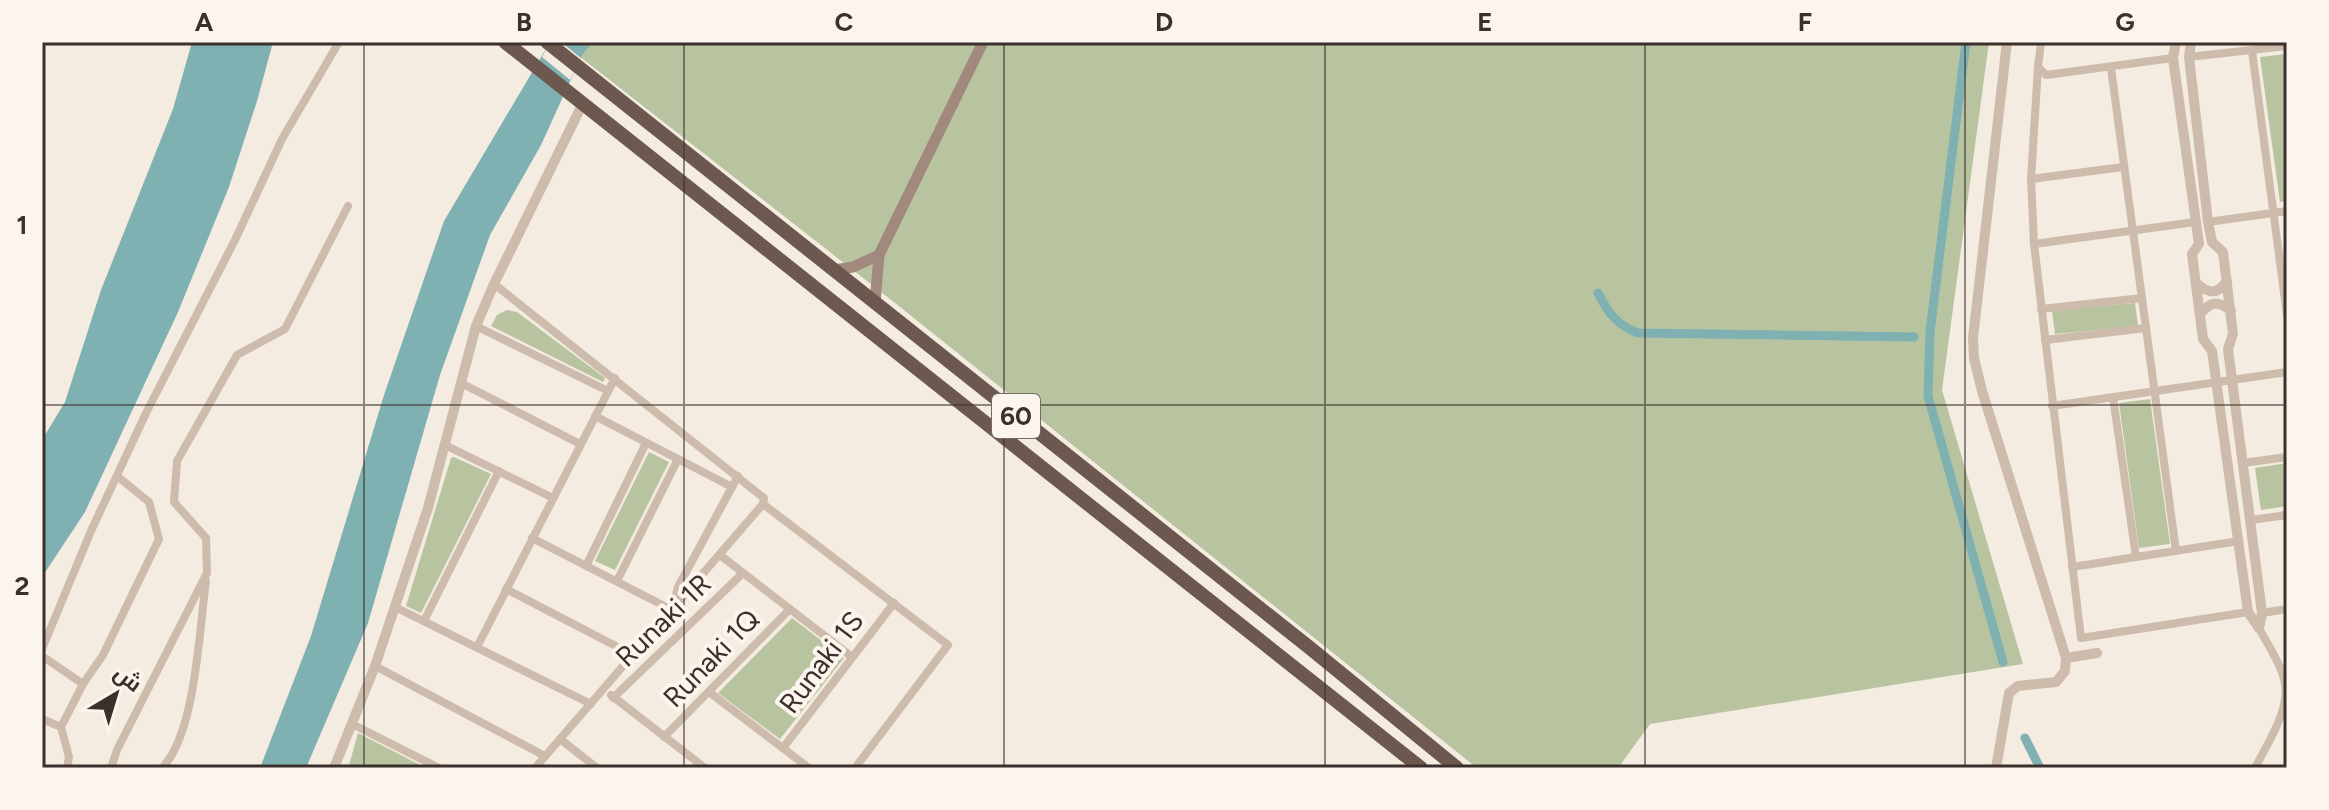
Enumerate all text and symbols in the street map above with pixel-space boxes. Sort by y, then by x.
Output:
text: A [195,6,214,38]
text: B [516,6,532,38]
text: C [835,6,854,38]
text: D [1155,6,1173,38]
text: E [1477,6,1493,38]
text: F [1798,6,1812,38]
text: G [2115,6,2135,38]
text: 1 [17,209,27,241]
road number: 60 [992,394,1040,438]
street label: Runaki 1R [608,566,718,674]
text: 2 [14,570,30,602]
street label: Runaki 1Q [656,602,766,714]
street label: Runaki 1S [772,604,870,720]
north arrow [76,654,156,734]
text: ش [109,659,147,698]

